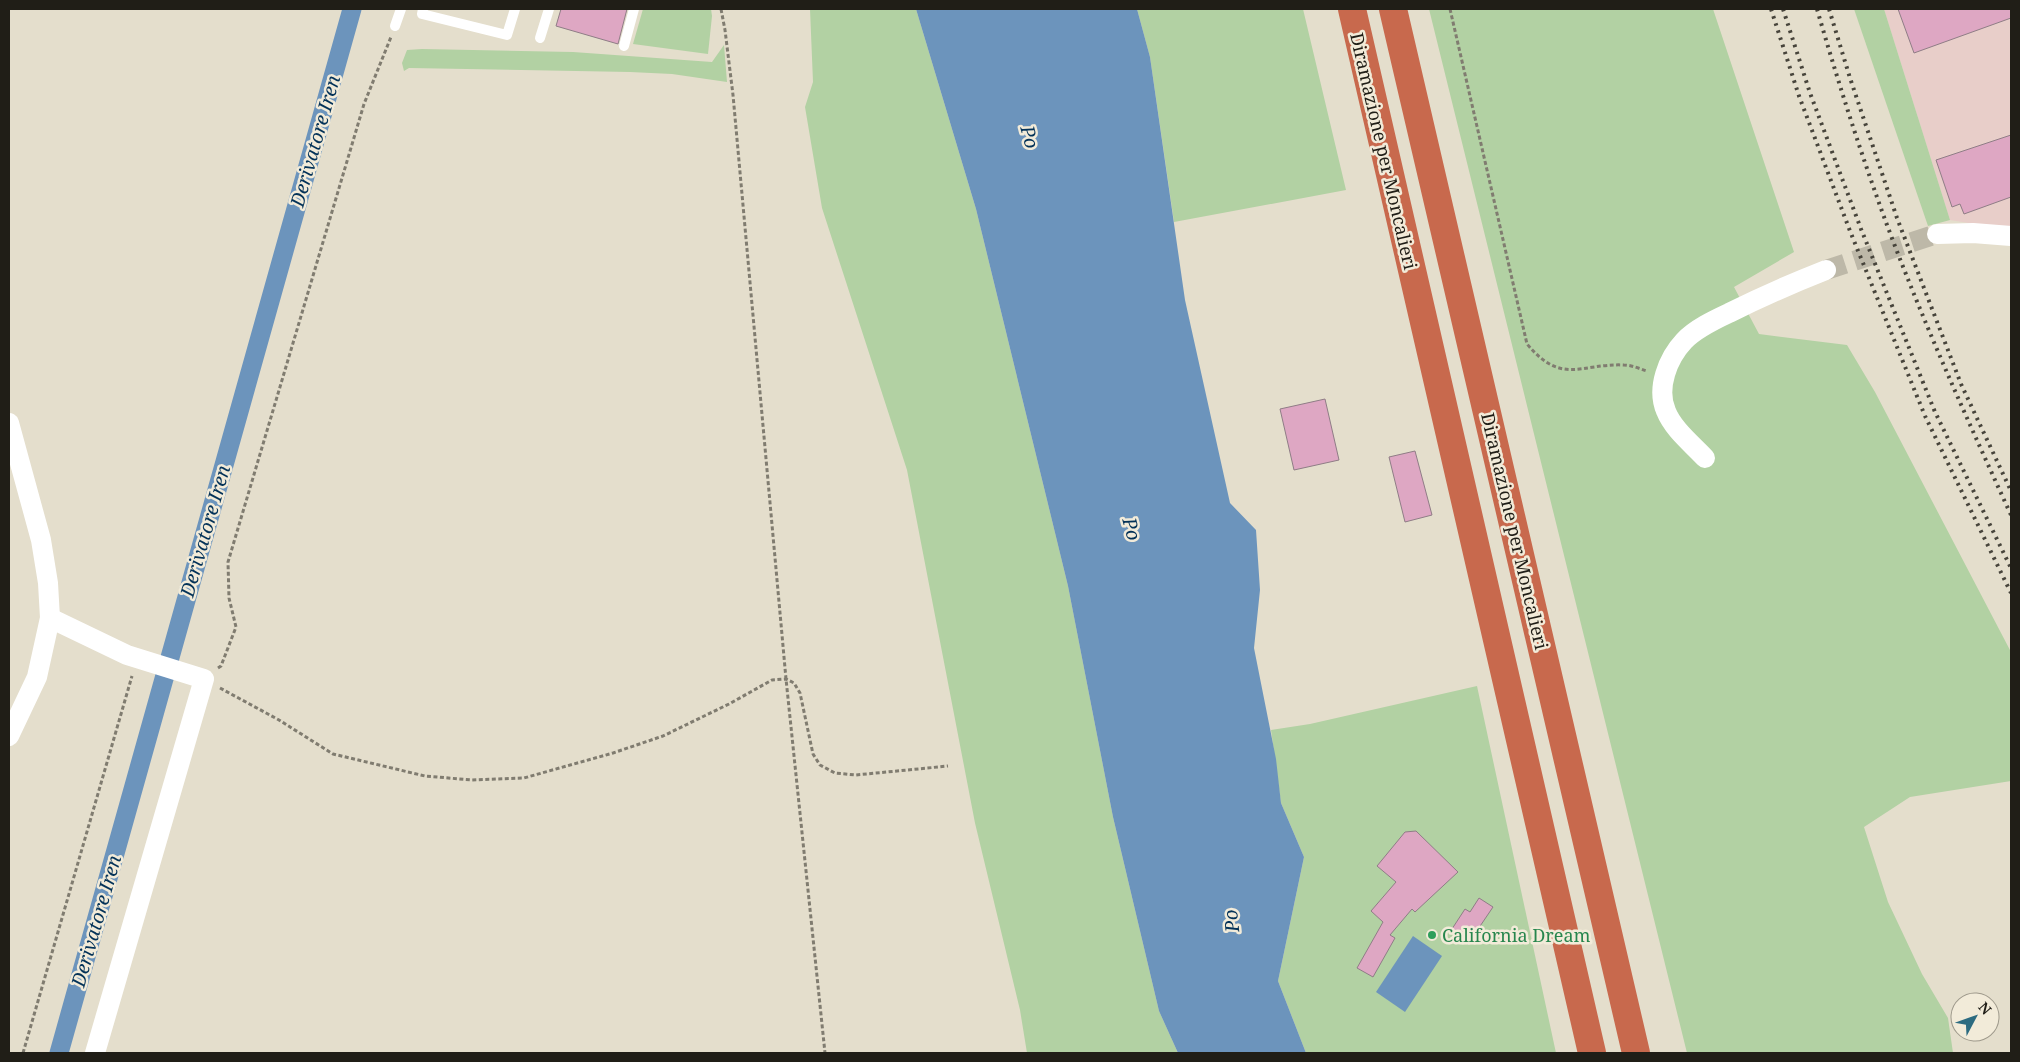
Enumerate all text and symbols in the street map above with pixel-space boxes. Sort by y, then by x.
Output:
street label: Diramazione per Moncalieri [1345,30,1423,272]
water label: Derivatore Iren [283,71,346,211]
water label: Po [1014,122,1046,151]
street label: Diramazione per Moncalieri [1476,410,1554,652]
water label: Derivatore Iren [173,461,236,601]
water label: Po [1116,514,1148,543]
water label: Derivatore Iren [64,851,127,991]
water label: Po [1217,908,1245,935]
place label: California Dream [1442,923,1591,947]
marker: California Dream [1426,929,1438,941]
north arrow [1950,992,2000,1042]
text: N [1974,998,1996,1019]

